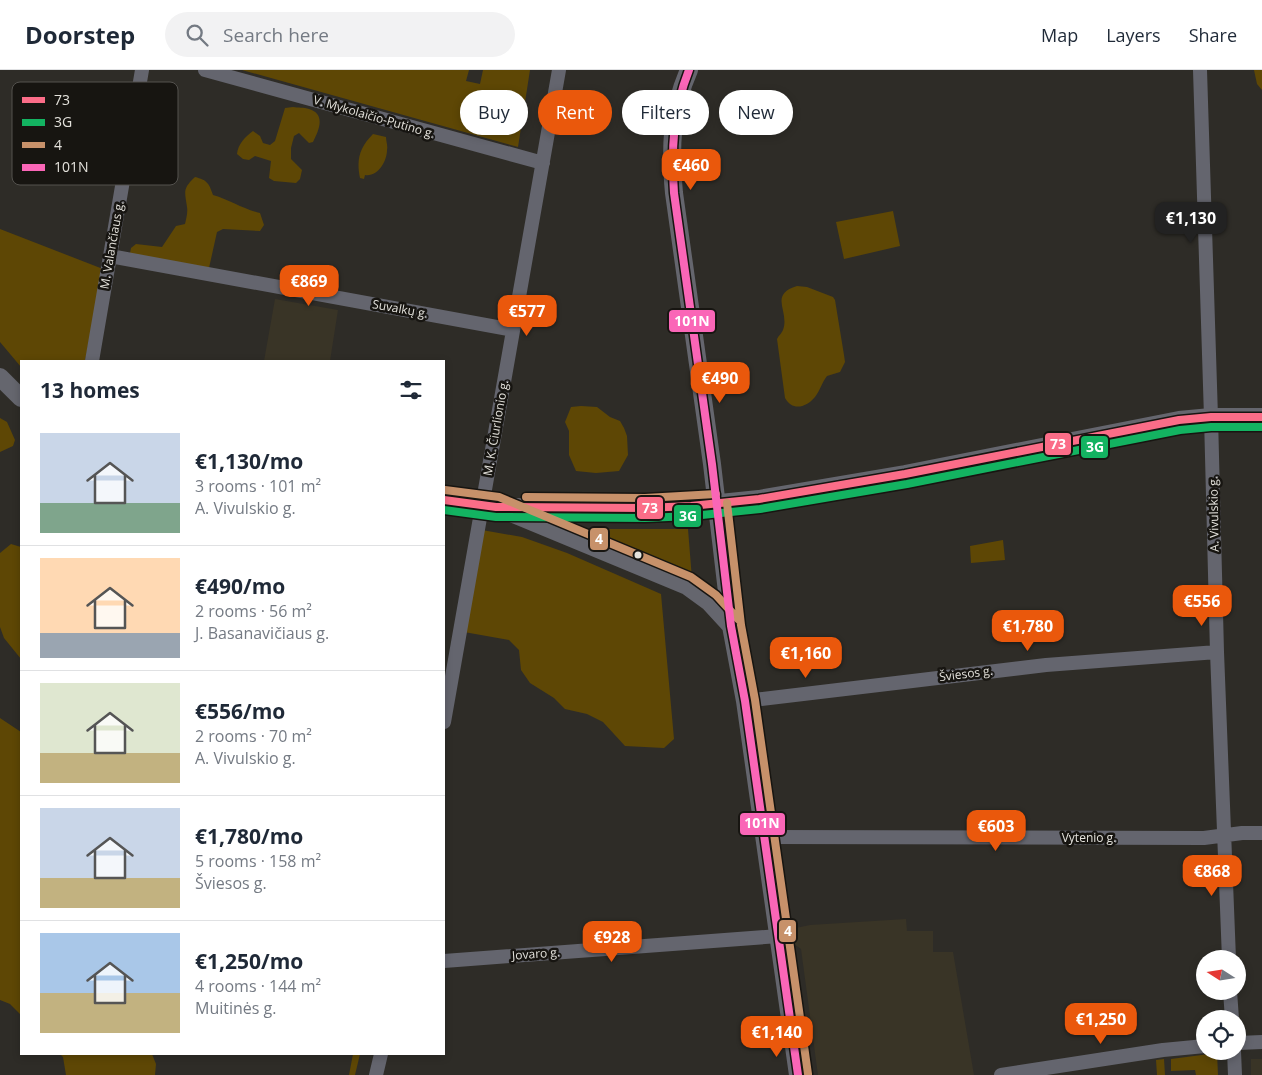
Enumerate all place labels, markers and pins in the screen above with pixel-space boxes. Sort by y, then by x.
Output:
pin: €460 [661,148,721,191]
pin: €1,130 [1150,202,1232,244]
pin: €869 [279,264,339,307]
pin: €577 [497,294,557,337]
pin: €490 [690,362,750,404]
unlabelled marker [633,550,643,560]
pin: €556 [1172,584,1232,627]
pin: €1,780 [987,610,1069,652]
pin: €1,160 [765,636,847,679]
pin: €603 [966,810,1026,852]
pin: €868 [1182,854,1242,897]
pin: €928 [582,920,642,963]
pin: €1,250 [1060,1002,1142,1045]
pin: €1,140 [736,1016,818,1058]

